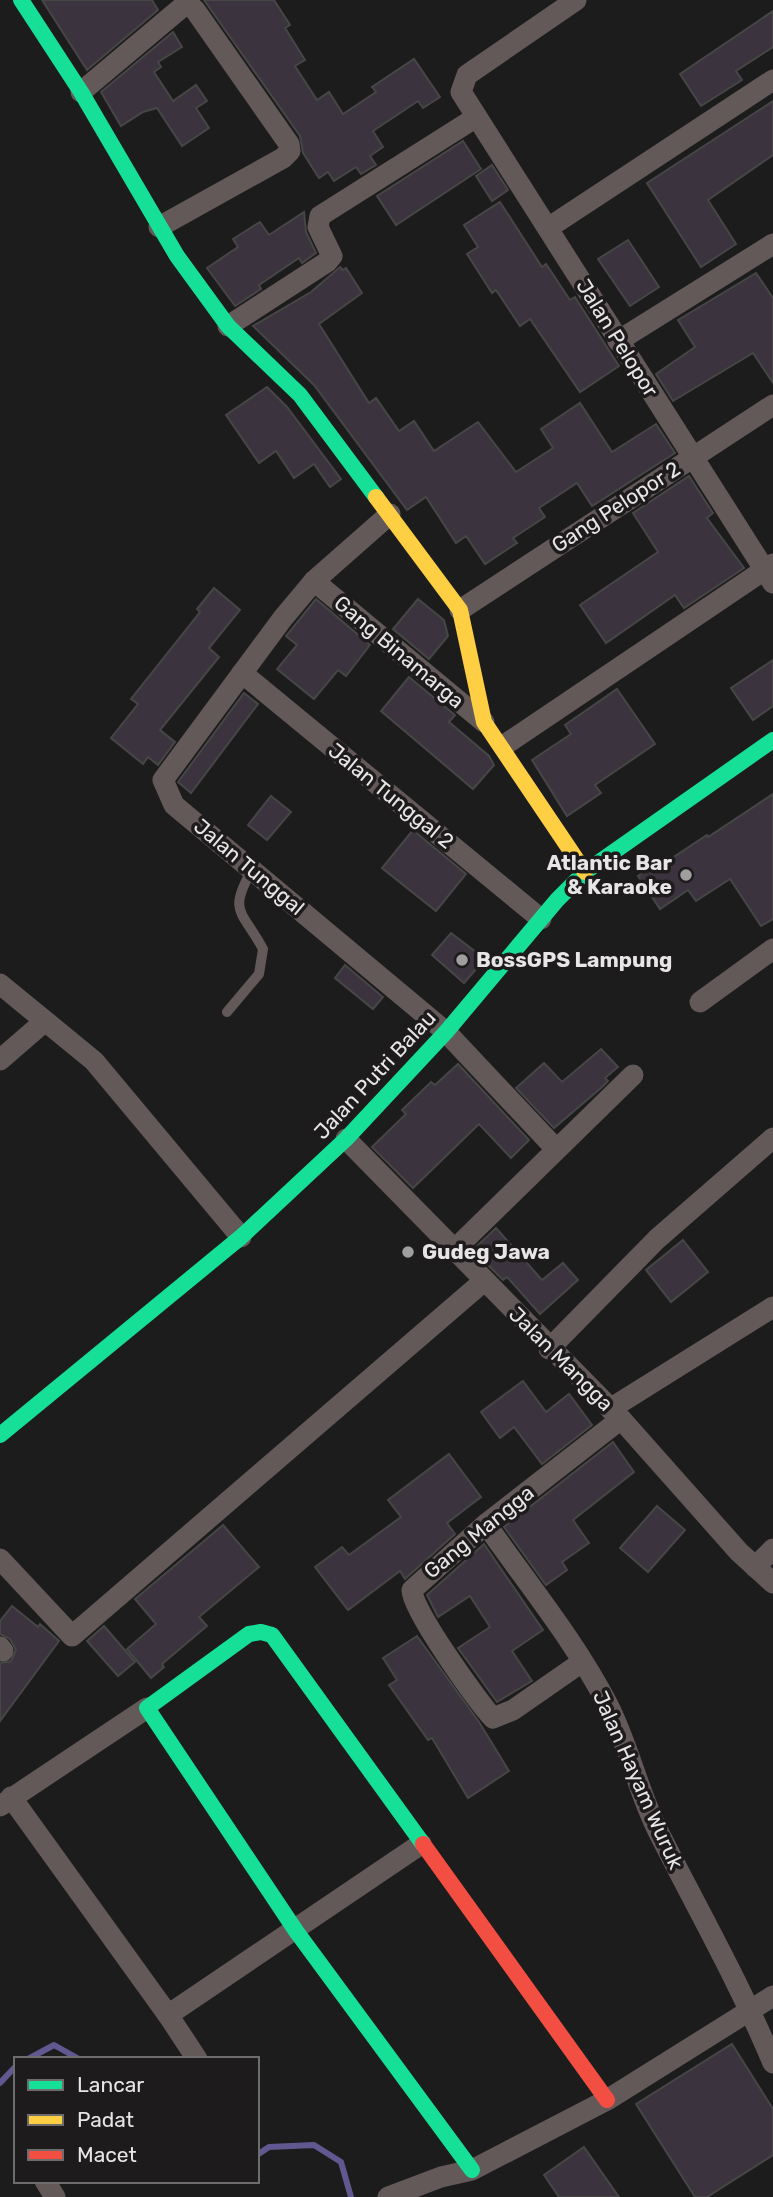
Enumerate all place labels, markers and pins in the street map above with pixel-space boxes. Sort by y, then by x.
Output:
place label: Atlantic Bar & Karaoke [547,850,672,899]
marker: Atlantic Bar & Karaoke [678,867,694,883]
place label: BossGPS Lampung [476,947,672,972]
marker: BossGPS Lampung [454,952,470,968]
place label: Gudeg Jawa [422,1239,550,1264]
marker: Gudeg Jawa [400,1244,416,1260]

